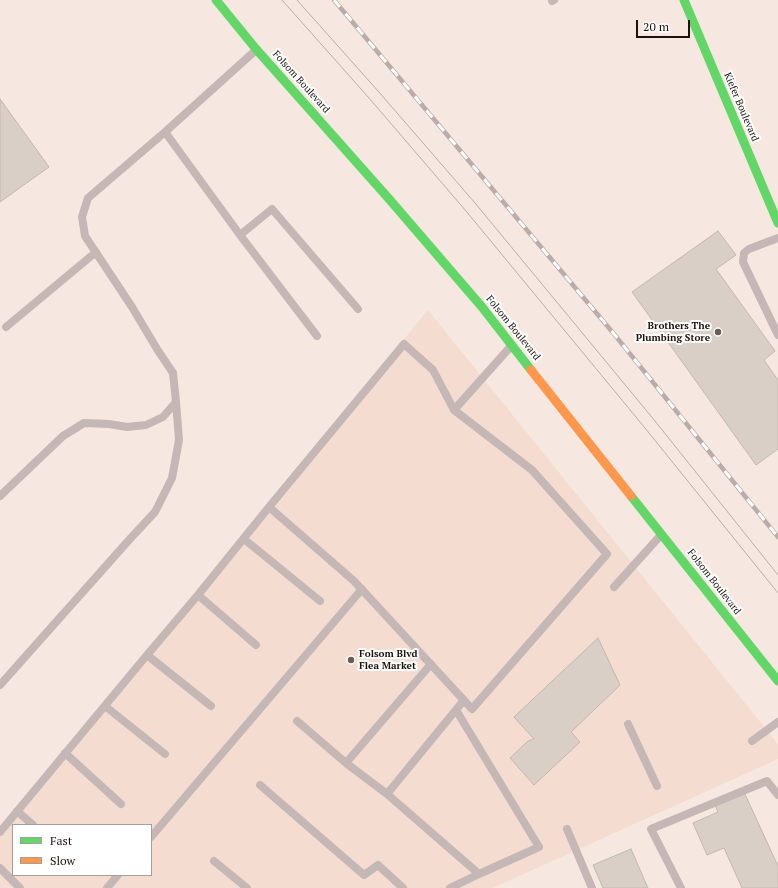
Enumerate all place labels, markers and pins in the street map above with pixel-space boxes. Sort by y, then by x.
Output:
place label: Brothers The Plumbing Store [636,320,710,344]
marker: Brothers The Plumbing Store [713,327,723,337]
place label: Folsom Blvd Flea Market [359,648,418,672]
marker: Folsom Blvd Flea Market [346,655,356,665]

